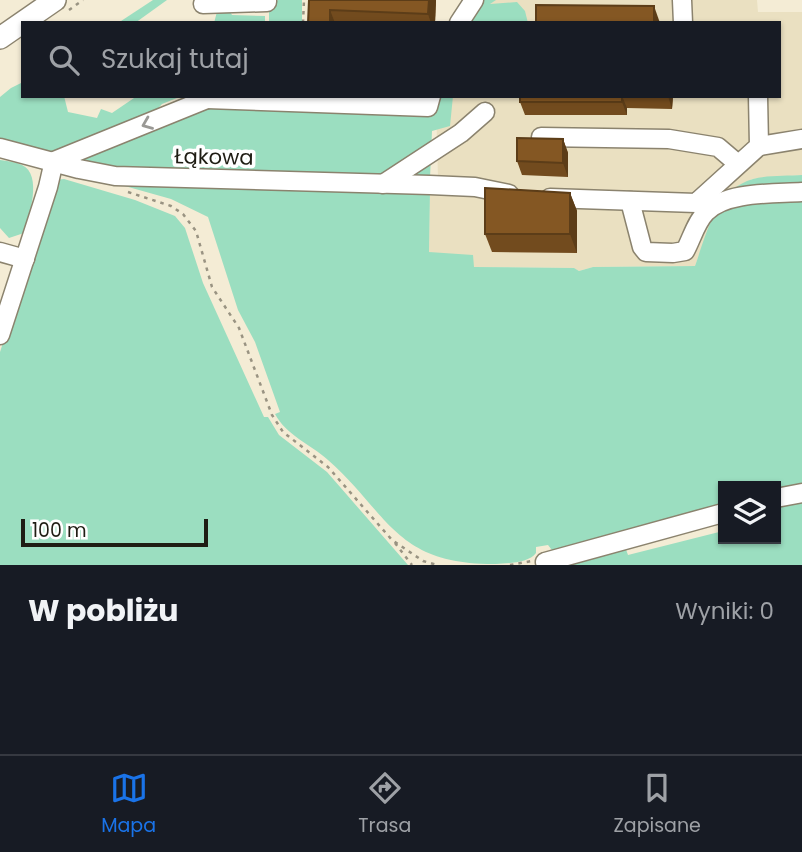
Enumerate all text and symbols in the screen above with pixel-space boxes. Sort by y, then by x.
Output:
search box [21,21,781,98]
icon: search [45,41,83,79]
text: Szukaj tutaj [101,41,249,77]
one-way arrow [142,115,154,129]
street label: Łąkowa [174,141,254,172]
map controls [718,481,781,544]
button: layers [718,481,781,544]
scale bar [21,516,208,548]
text: 100 m [32,517,87,544]
text: W pobliżu [28,589,179,632]
text: Wyniki: 0 [675,595,774,627]
tab: Mapa [101,769,156,840]
tab: Trasa [358,769,411,840]
tab: Zapisane [614,769,701,840]

